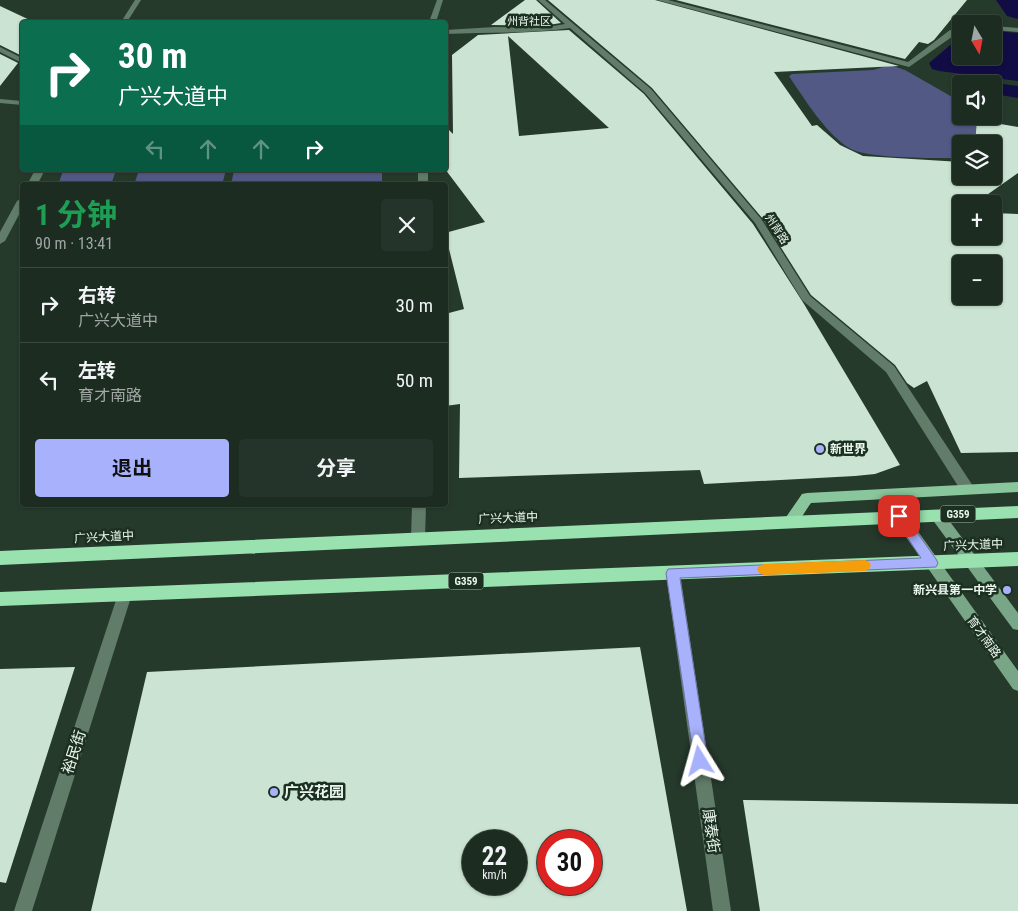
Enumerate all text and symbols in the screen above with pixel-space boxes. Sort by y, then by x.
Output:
district label: 州背社区 [507,15,551,28]
north arrow [952,15,1002,65]
map controls [952,15,1002,305]
text: 30 m [118,36,187,77]
icon: right [35,40,100,105]
button: sound [952,75,1002,125]
text: 广兴大道中 [118,84,228,109]
icon: left [141,135,169,163]
icon: ahead [194,135,222,163]
icon: ahead [247,135,275,163]
icon: right [300,135,328,163]
button: layers [952,135,1002,185]
button: + [952,195,1002,245]
text: 1 分钟 [35,197,117,232]
button: close [381,199,433,251]
street label: 州背路 [762,212,791,247]
text: 90 m · 13:41 [35,234,113,253]
button: − [952,255,1002,305]
text: 右转 [78,284,116,307]
icon: right [35,291,63,319]
text: 30 m [396,294,433,317]
text: 广兴大道中 [78,311,158,330]
text: 左转 [78,359,116,382]
icon: left [35,366,63,394]
text: 50 m [396,369,433,392]
text: 育才南路 [78,386,142,405]
button: 退出 [35,439,229,497]
button: 分享 [239,439,433,497]
place label: 新世界 [830,442,866,456]
marker: 新世界 [814,443,826,455]
pin [878,495,920,537]
icon: arrive [885,502,913,530]
road number: G359 [940,506,976,522]
street label: 广兴大道中 [478,510,538,526]
street label: 广兴大道中 [74,528,134,546]
street label: 广兴大道中 [943,537,1003,553]
road number: G359 [448,572,484,590]
place label: 新兴县第一中学 [913,583,997,597]
marker: 新兴县第一中学 [1001,584,1013,596]
street label: 育才南路 [964,613,1004,661]
street label: 裕民街 [58,728,90,776]
position arrow [673,734,725,786]
place label: 广兴花园 [284,783,344,801]
marker: 广兴花园 [268,786,280,798]
street label: 康泰街 [699,807,723,855]
speed limit sign: 30 [537,830,602,895]
text: 22 [482,842,507,871]
text: km/h [482,868,507,882]

